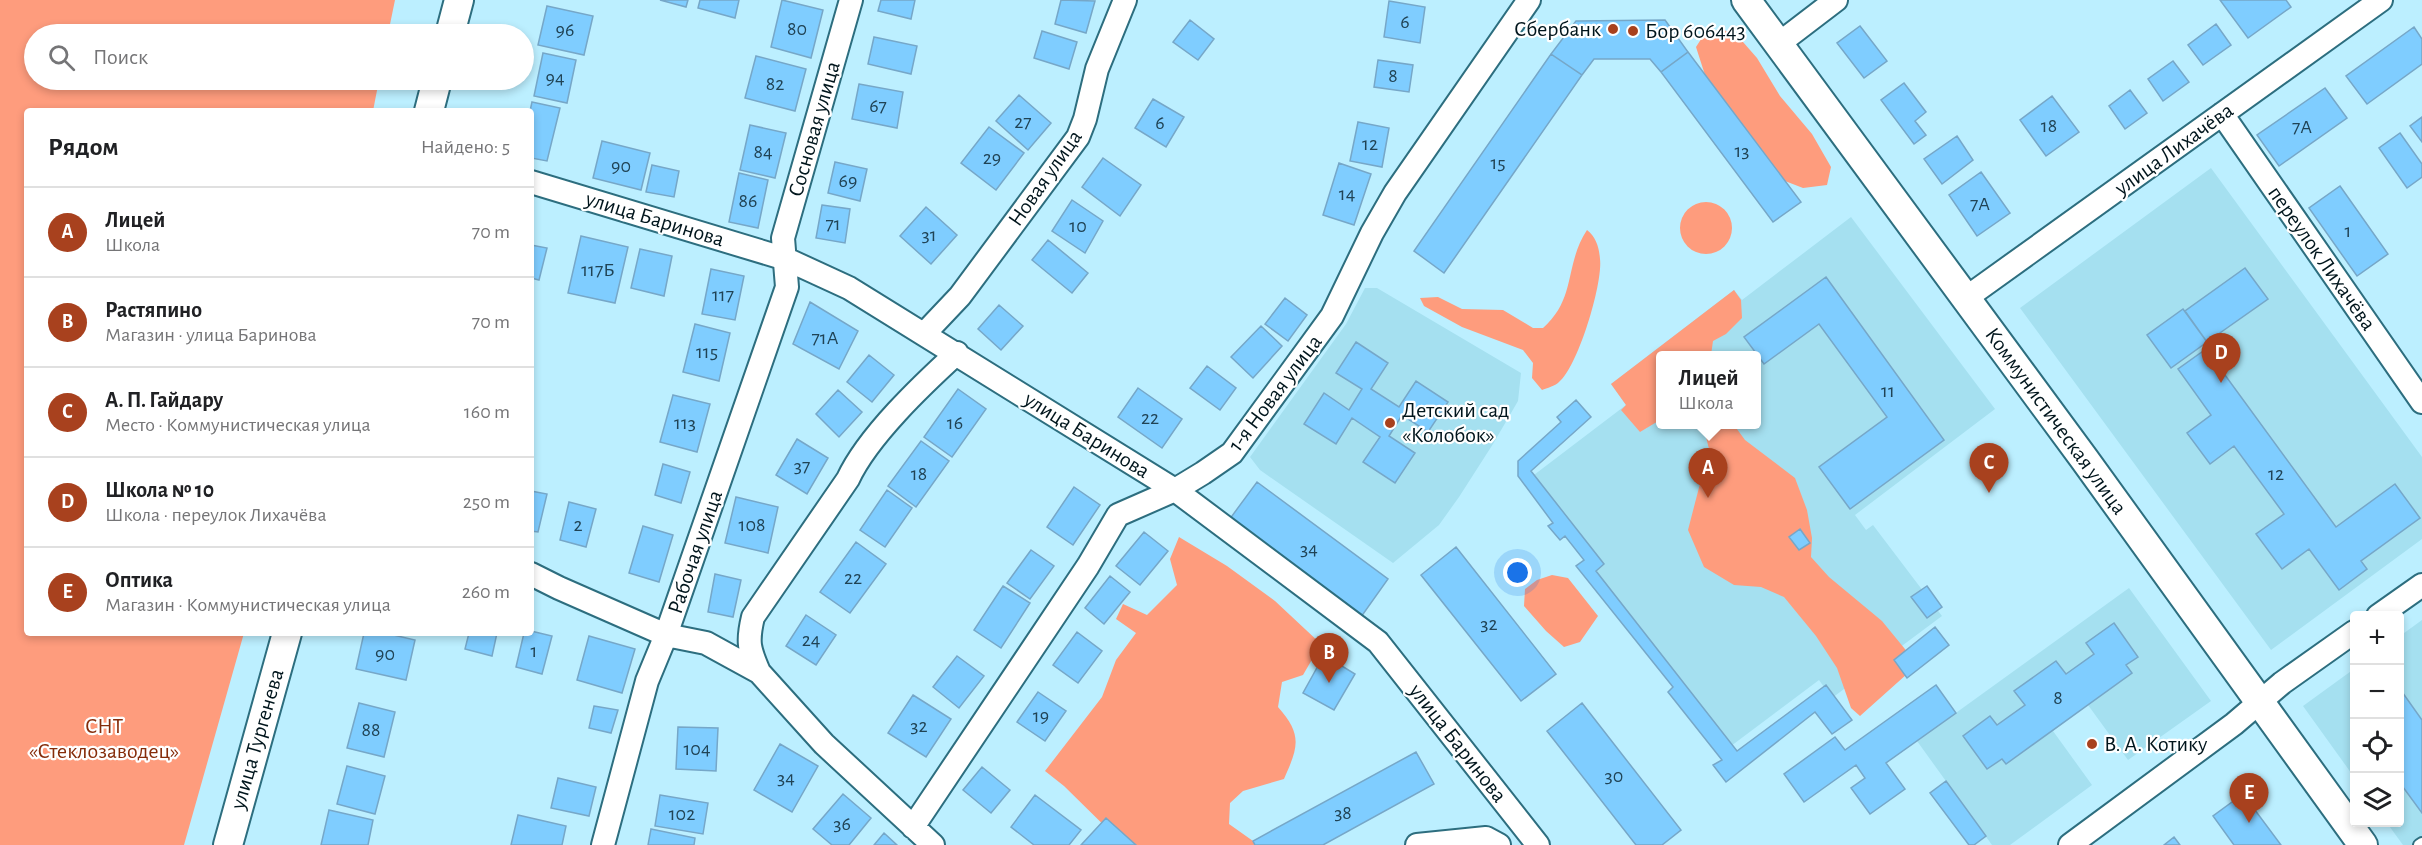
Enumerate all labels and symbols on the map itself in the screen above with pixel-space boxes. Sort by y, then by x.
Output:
house number: 6 [1400,12,1410,32]
place label: Сбербанк [1514,18,1601,40]
house number: 80 [787,19,807,39]
house number: 96 [556,20,574,40]
place label: Бор 606443 [1645,20,1746,42]
marker: Сбербанк [1606,22,1620,36]
marker: Бор 606443 [1626,24,1640,38]
street label: Сосновая улица [784,59,844,199]
house number: 8 [1388,66,1398,86]
house number: 94 [545,68,565,88]
house number: 82 [766,74,784,94]
house number: 67 [869,96,887,116]
street label: улица Лихачёва [2110,99,2237,200]
house number: 27 [1014,112,1032,132]
house number: 6 [1155,113,1165,133]
house number: 18 [2041,116,2057,136]
house number: 7А [2292,117,2312,137]
street label: Новая улица [1004,126,1086,230]
house number: 12 [1362,134,1378,154]
house number: 13 [1734,141,1750,161]
house number: 84 [753,142,773,162]
house number: 29 [983,148,1001,168]
house number: 15 [1490,153,1506,173]
house number: 90 [611,156,631,176]
house number: 69 [839,171,857,191]
street label: переулок Лихачёва [2264,182,2380,334]
house number: 14 [1339,184,1355,204]
street label: улица Баринова [582,187,727,250]
house number: 86 [739,191,757,211]
house number: 7А [1970,194,1990,214]
house number: 71 [825,214,841,234]
house number: 10 [1069,216,1087,236]
house number: 1 [2345,221,2351,241]
house number: 31 [921,225,937,245]
house number: 117Б [581,260,615,280]
house number: 117 [712,285,734,305]
street label: Коммунистическая улица [1981,323,2131,519]
house number: 71А [812,328,839,348]
street label: 1-я Новая улица [1224,331,1326,455]
pin: D [2202,334,2240,383]
house number: 115 [696,342,718,362]
house number: 11 [1881,381,1895,401]
street label: улица Баринова [1019,387,1154,482]
place label: Детский сад «Колобок» [1402,399,1509,446]
house number: 22 [1141,408,1159,428]
house number: 113 [674,413,696,433]
house number: 16 [947,413,963,433]
marker: Детский сад «Колобок» [1383,416,1397,430]
pin: C [1970,444,2008,493]
pin: A [1688,448,1728,498]
house number: 37 [794,456,810,476]
house number: 18 [911,464,927,484]
house number: 12 [2268,464,2284,484]
street label: Рабочая улица [664,487,726,617]
house number: 2 [573,515,583,535]
house number: 108 [739,515,765,535]
house number: 34 [1300,539,1318,559]
your location [1503,558,1532,587]
house number: 22 [844,568,862,588]
house number: 32 [1480,614,1498,634]
house number: 24 [802,630,820,650]
pin: B [1310,634,1348,683]
house number: 1 [531,641,537,661]
house number: 90 [375,644,395,664]
street label: улица Тургенева [226,666,288,813]
street label: улица Баринова [1405,679,1511,806]
house number: 8 [2053,688,2063,708]
house number: 19 [1033,706,1049,726]
park label: СНТ «Стеклозаводец» [29,715,179,762]
house number: 32 [910,716,928,736]
house number: 88 [362,720,380,740]
place label: В. А. Котику [2104,733,2208,755]
marker: В. А. Котику [2085,737,2099,751]
house number: 104 [683,739,711,759]
house number: 30 [1605,766,1623,786]
house number: 34 [777,768,795,788]
pin: E [2230,774,2268,823]
house number: 38 [1334,803,1352,823]
house number: 102 [669,804,695,824]
house number: 36 [833,814,851,834]

